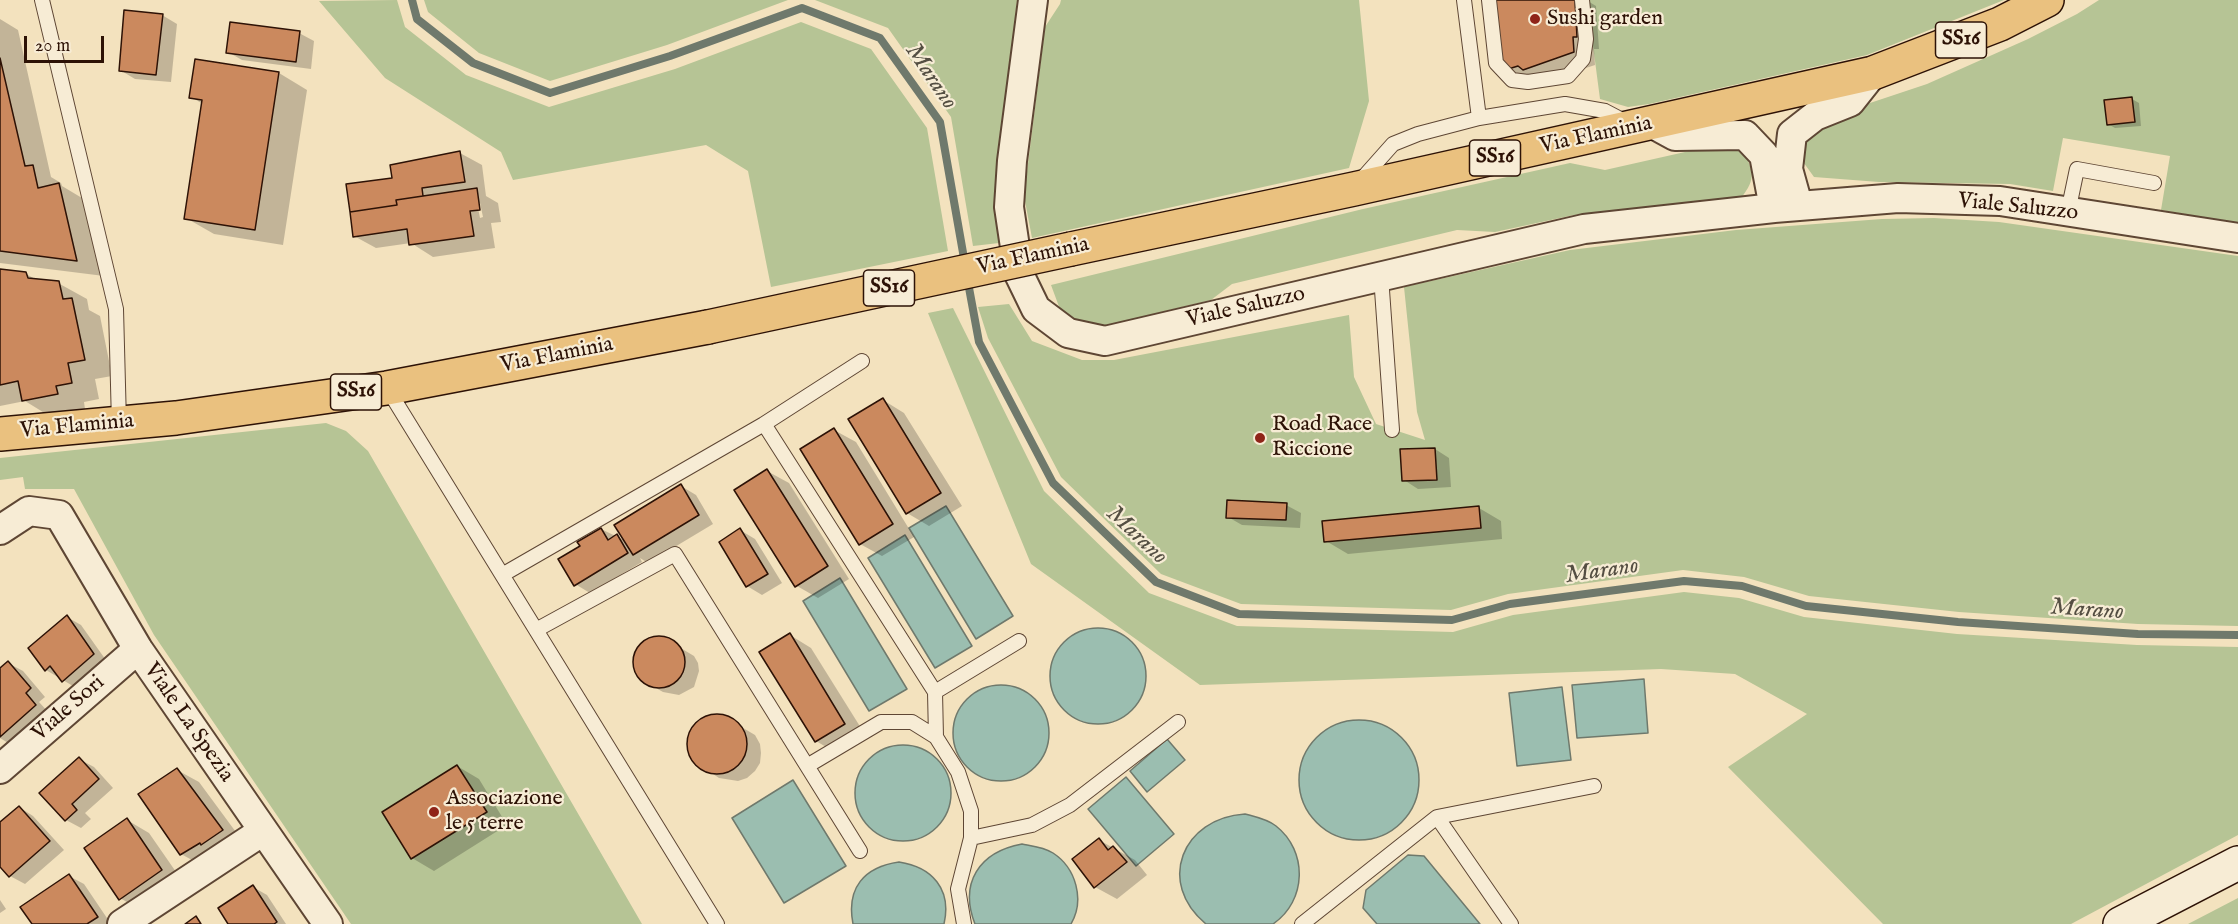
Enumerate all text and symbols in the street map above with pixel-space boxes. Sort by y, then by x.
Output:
place label: Sushi garden [1547,6,1663,32]
marker: Sushi garden [1528,12,1542,26]
road number: SS16 [1936,22,1986,58]
scale bar [27,24,106,62]
text: 20 m [35,35,70,58]
water label: Marano [898,39,962,115]
street label: Via Flaminia [1537,111,1655,161]
road number: SS16 [1470,140,1520,176]
street label: Viale Saluzzo [1956,189,2080,227]
street label: Via Flaminia [974,232,1092,282]
road number: SS16 [864,270,914,306]
street label: Viale Saluzzo [1184,282,1308,334]
street label: Via Flaminia [498,332,616,380]
road number: SS16 [330,374,382,410]
street label: Via Flaminia [19,409,135,445]
place label: Road Race Riccione [1272,412,1372,464]
marker: Road Race Riccione [1253,431,1267,445]
water label: Marano [1099,500,1173,572]
water label: Marano [1564,553,1640,591]
water label: Marano [2049,594,2125,628]
street label: Viale La Spezia [137,658,239,788]
street label: Viale Sori [27,670,111,748]
place label: Associazione le 5 terre [446,786,563,837]
marker: Associazione le 5 terre [427,805,441,819]

